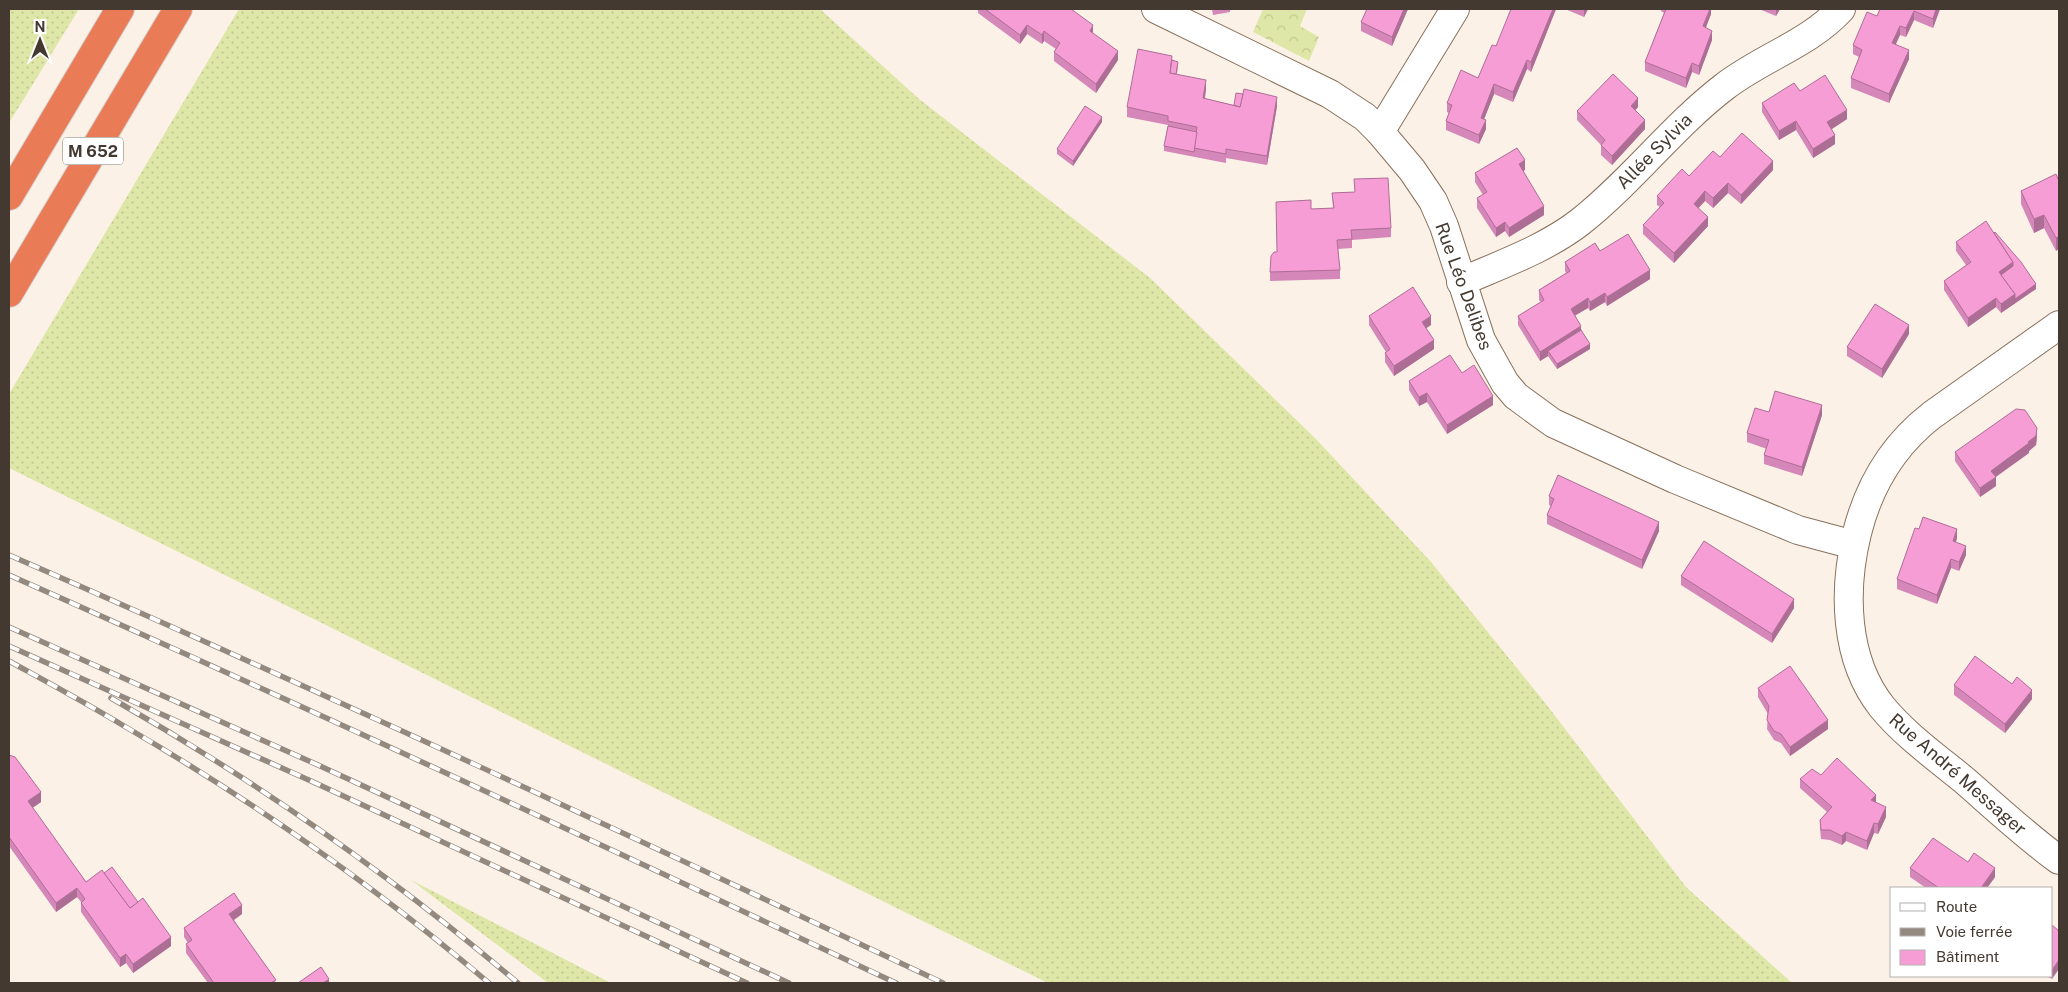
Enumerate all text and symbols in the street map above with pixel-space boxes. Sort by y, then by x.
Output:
north arrow [15,15,65,65]
text: N [35,19,45,35]
street label: Allée Sylvia [1612,109,1696,193]
road number: M 652 [63,138,123,164]
street label: Rue Léo Delibes [1431,219,1497,353]
street label: Rue André Messager [1885,709,2031,839]
legend [1890,887,2053,977]
text: Route [1936,898,1977,915]
text: Voie ferrée [1936,923,2013,940]
text: Bâtiment [1936,948,1999,965]

